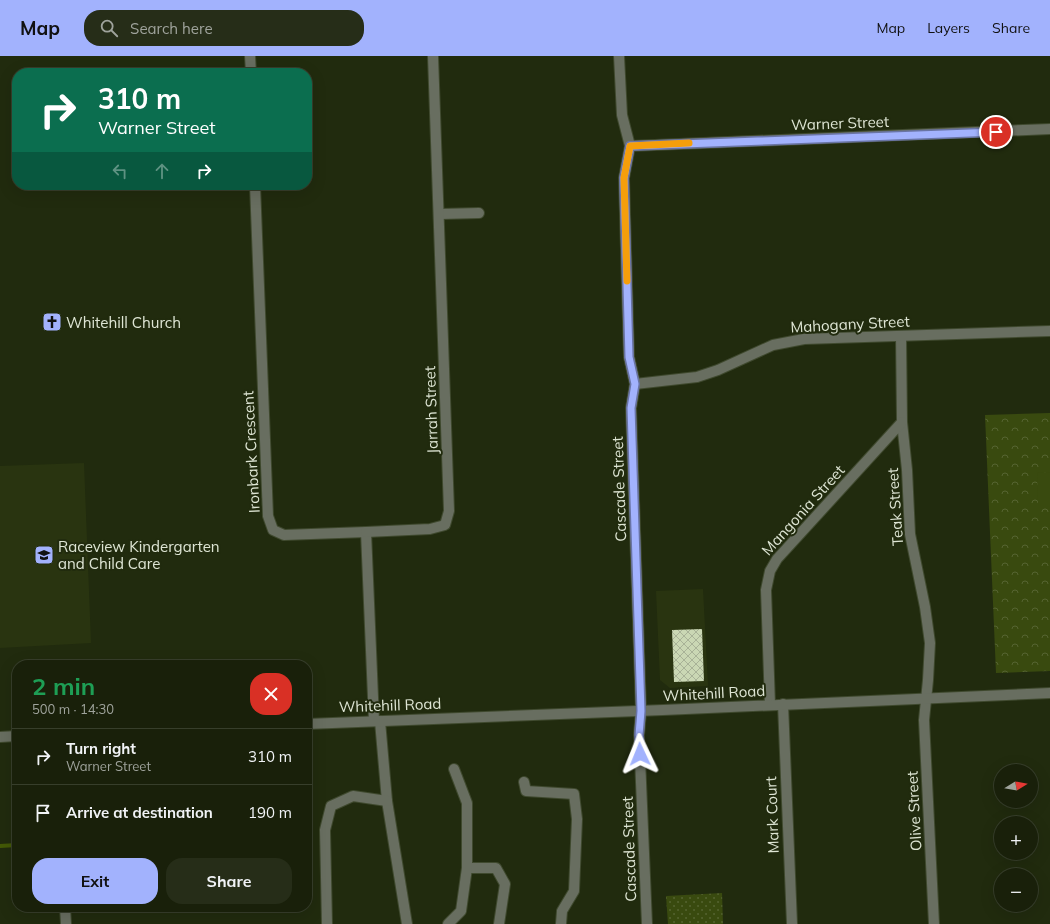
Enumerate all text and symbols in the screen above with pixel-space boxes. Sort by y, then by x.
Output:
search box [84,10,364,46]
text: Map [20,16,60,40]
icon: search [98,17,120,39]
text: Search here [130,19,213,38]
text: Map [876,19,905,37]
text: Layers [927,19,970,37]
text: Share [992,19,1030,37]
text: 310 m [98,81,181,116]
icon: right [32,84,84,136]
street label: Warner Street [791,112,889,134]
pin [979,115,1013,149]
text: Warner Street [98,116,216,139]
icon: arrive [985,121,1007,143]
icon: left [109,160,131,182]
icon: ahead [151,160,173,182]
icon: right [193,160,215,182]
church icon: Whitehill Church [41,311,63,333]
street label: Mahogany Street [790,311,910,337]
place label: Whitehill Church [66,313,181,332]
street label: Jarrah Street [420,366,442,454]
street label: Ironbark Crescent [238,390,264,514]
street label: Cascade Street [608,436,630,542]
street label: Mangonia Street [757,461,849,559]
street label: Teak Street [883,467,907,547]
place label: Raceview Kindergarten and Child Care [58,537,220,573]
school or university icon: Raceview Kindergarten and Child Care [33,544,55,566]
text: 2 min [32,671,95,701]
button: close [250,673,292,715]
street label: Whitehill Road [662,681,766,705]
street label: Whitehill Road [338,694,442,716]
text: 500 m · 14:30 [32,701,114,717]
position arrow [619,733,661,775]
text: Turn right [66,739,136,758]
icon: right [32,746,54,768]
text: 310 m [248,747,292,766]
text: Warner Street [66,758,151,774]
north arrow [994,764,1038,808]
map controls [994,764,1038,912]
street label: Olive Street [902,770,926,852]
street label: Mark Court [761,776,783,854]
street label: Cascade Street [618,796,640,902]
icon: arrive [32,802,54,824]
text: Arrive at destination [66,803,213,822]
text: 190 m [248,803,292,822]
button: + [994,816,1038,860]
button: Exit [32,858,158,904]
button: Share [166,858,292,904]
button: − [994,868,1038,912]

